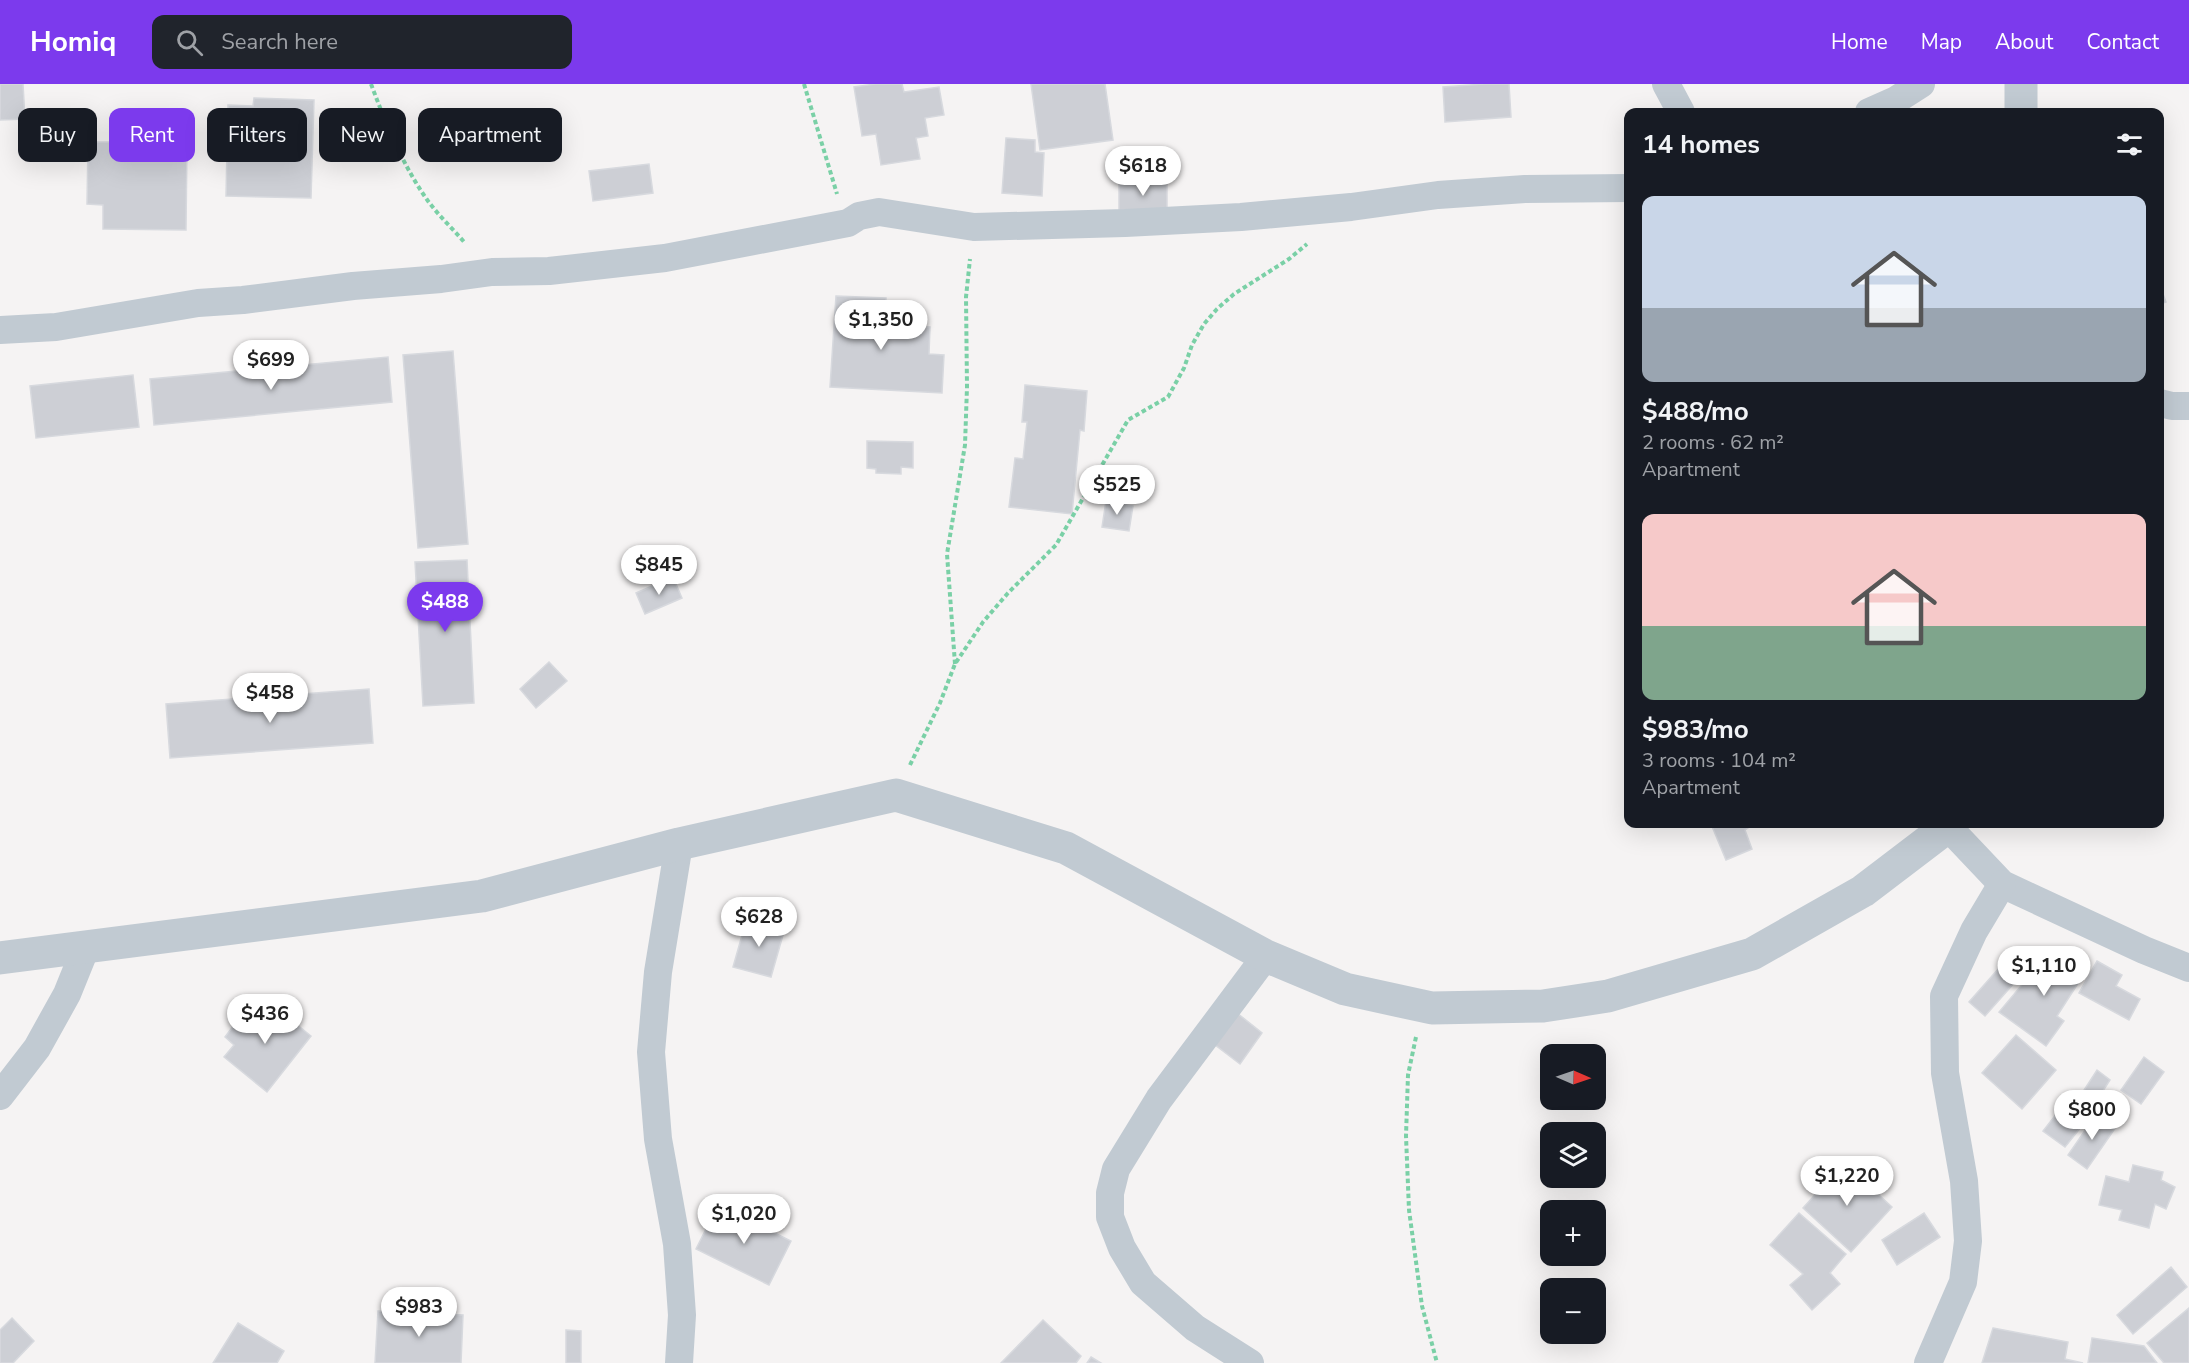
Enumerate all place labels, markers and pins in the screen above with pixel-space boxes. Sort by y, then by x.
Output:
pin: $618 [1107,146,1179,197]
pin: $1,350 [832,300,930,351]
pin: $699 [235,340,307,391]
pin: $525 [1081,465,1153,516]
pin: $845 [623,545,695,596]
pin: $488 [409,582,481,633]
pin: $458 [234,673,306,724]
pin: $628 [723,897,795,948]
pin: $1,110 [1995,946,2093,997]
pin: $436 [229,994,301,1045]
pin: $800 [2056,1090,2128,1141]
pin: $1,220 [1798,1156,1896,1207]
pin: $1,020 [695,1194,793,1245]
pin: $983 [383,1287,455,1338]

